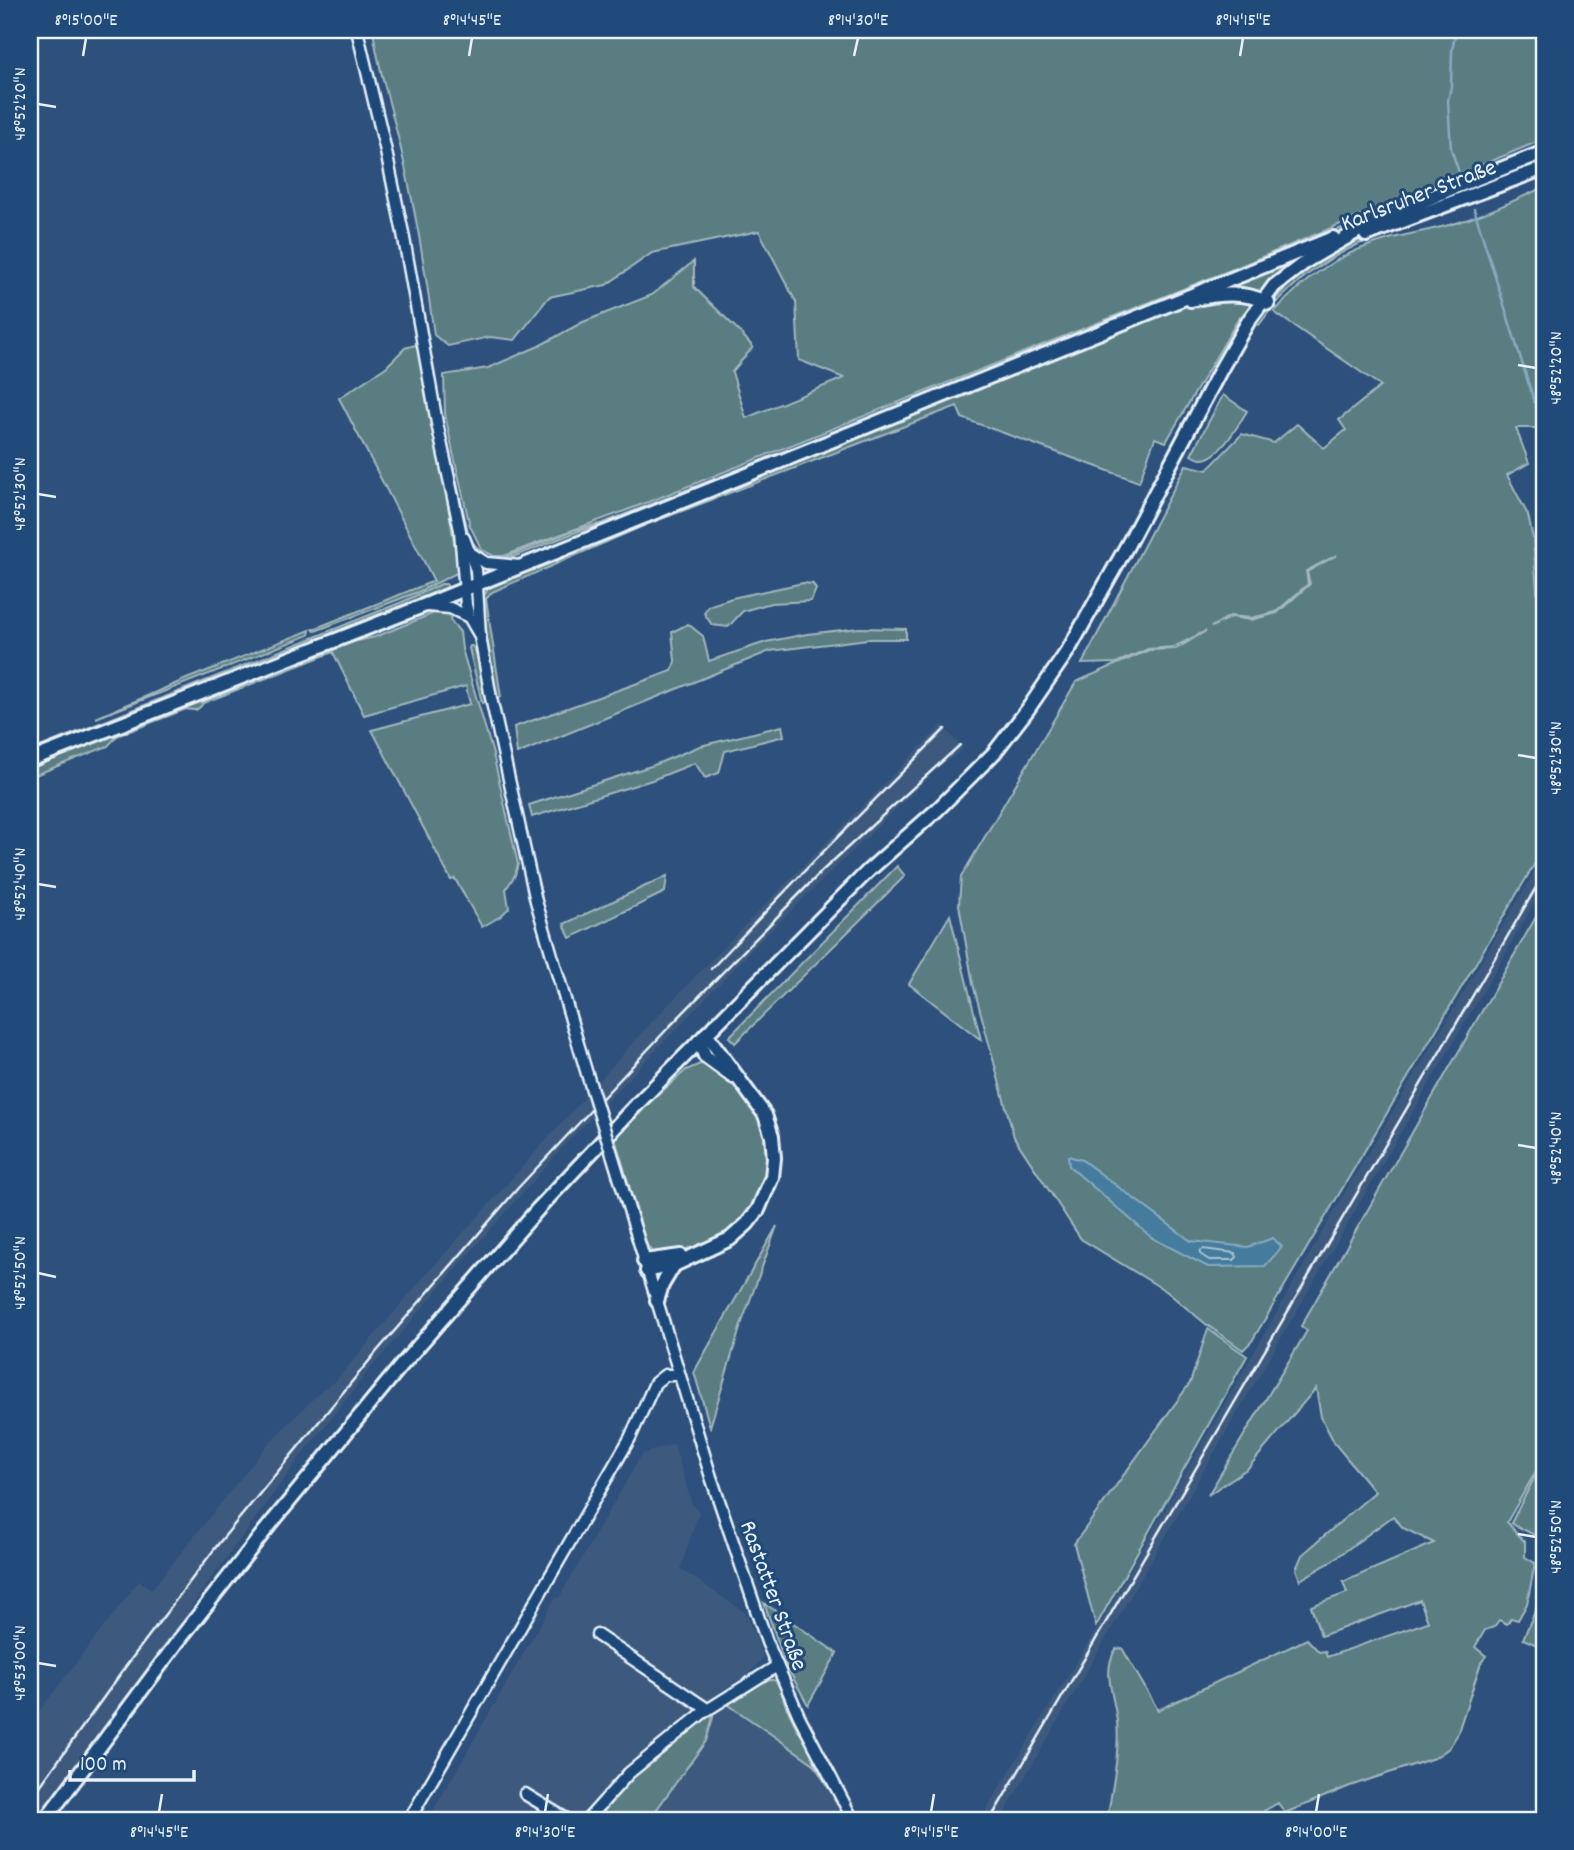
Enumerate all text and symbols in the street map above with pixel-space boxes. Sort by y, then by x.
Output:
text: 8°15'00"E [54,9,118,34]
text: 8°14'45"E [443,9,501,34]
text: 8°14'30"E [828,9,888,34]
text: 8°14'15"E [1216,9,1270,34]
text: 48°52'20"N [9,67,34,141]
street label: Karlsruher Straße [1337,152,1502,242]
text: 48°52'20"N [1545,331,1570,405]
text: 48°52'30"N [9,457,34,531]
text: 48°52'30"N [1545,721,1570,795]
text: 48°52'40"N [9,848,34,920]
text: 48°52'40"N [1545,1112,1570,1184]
text: 48°52'50"N [9,1236,34,1310]
text: 48°52'50"N [1545,1500,1570,1574]
street label: Rastatter Straße [729,1516,815,1676]
text: 48°53'00"N [9,1625,34,1701]
scale bar [70,1738,194,1782]
text: 100 m [80,1751,127,1781]
text: 8°14'45"E [130,1821,188,1846]
text: 8°14'30"E [515,1821,575,1846]
text: 8°14'15"E [904,1821,958,1846]
text: 8°14'00"E [1285,1821,1347,1846]

